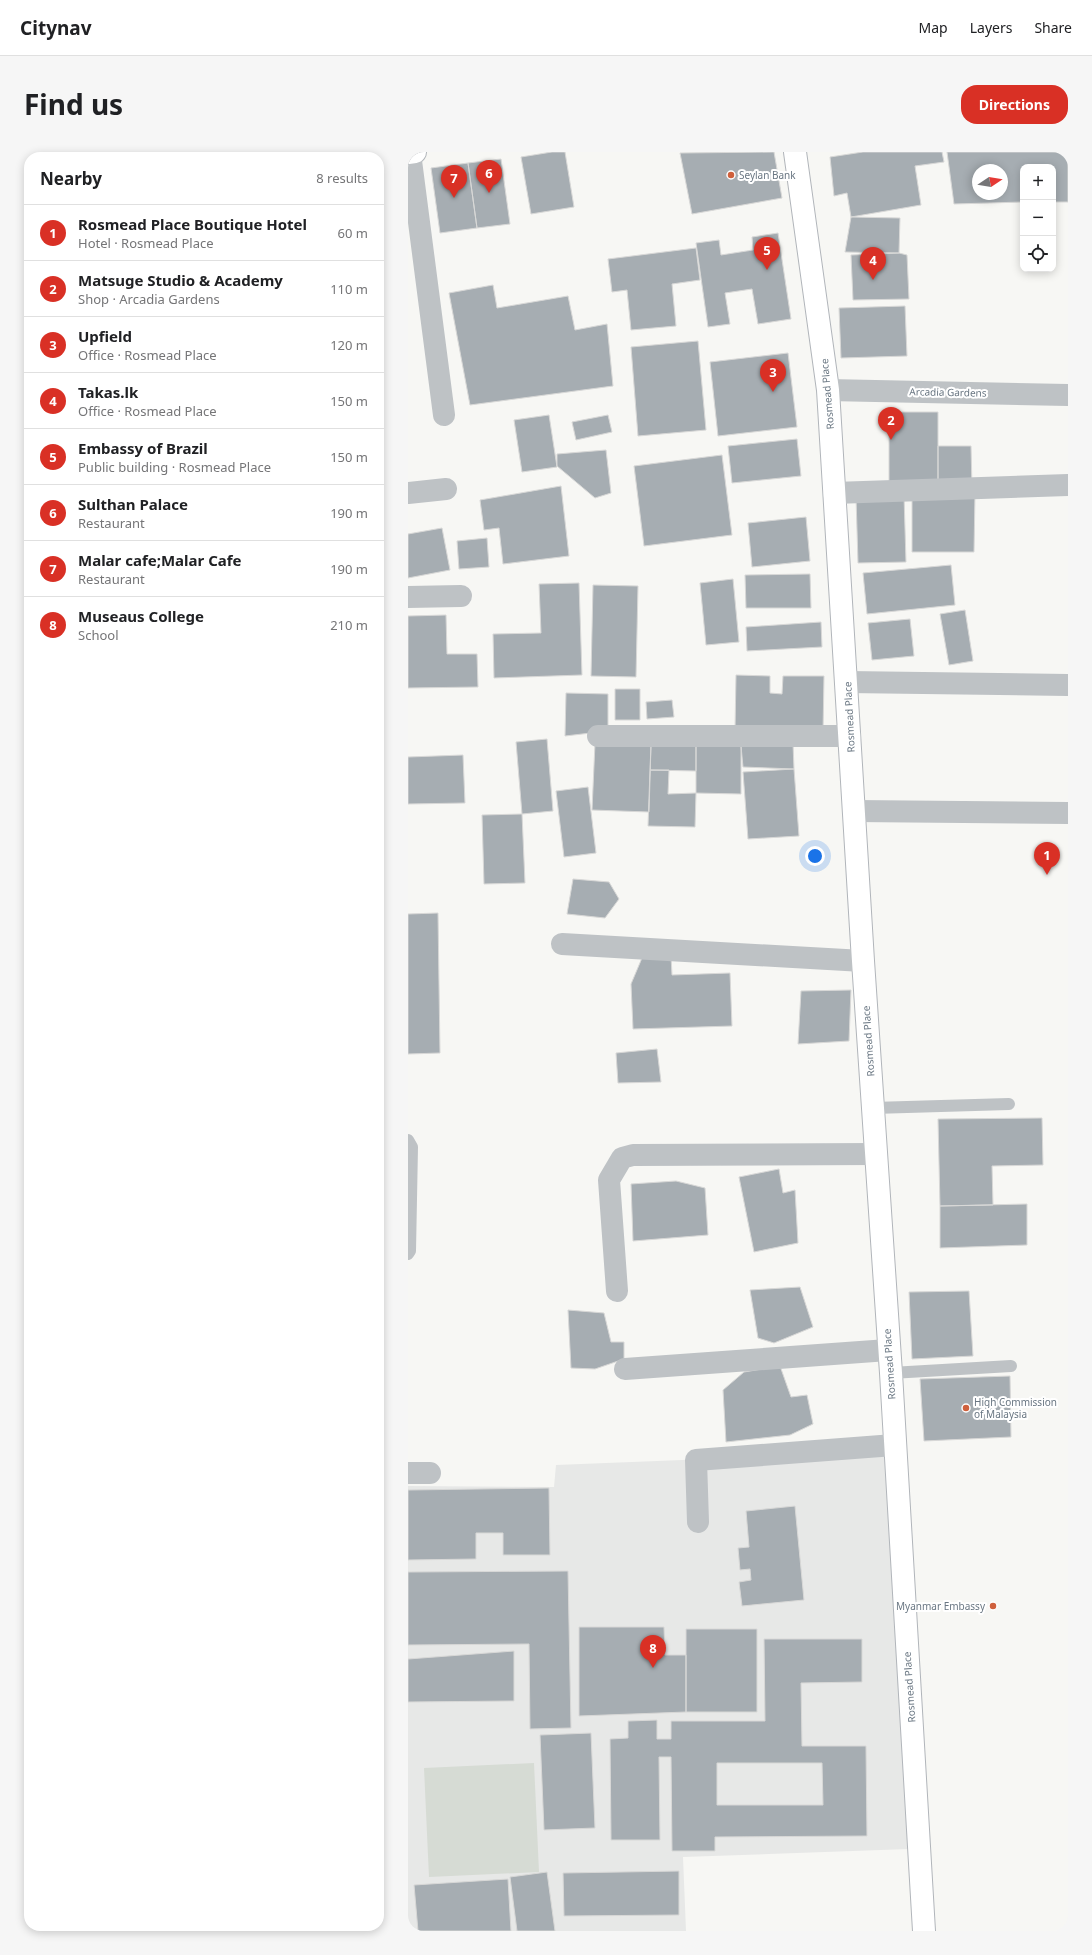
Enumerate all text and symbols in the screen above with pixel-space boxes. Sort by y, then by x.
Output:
text: Citynav [20,15,92,41]
text: Map [919,18,948,37]
text: Layers [970,18,1012,37]
text: Share [1034,18,1072,37]
text: Find us [24,85,123,123]
button: Directions [961,85,1068,124]
pin: 6 [476,160,502,193]
north arrow [972,164,1008,200]
map controls [1020,164,1056,272]
button: + [1020,164,1056,200]
pin: 7 [441,165,467,198]
text: Nearby [40,167,102,190]
place label: Seylan Bank [739,168,796,182]
text: 8 results [316,169,368,187]
marker: Seylan Bank [726,170,736,180]
button: − [1020,200,1056,236]
text: Rosmead Place Boutique Hotel [78,214,307,234]
text: 1 [49,224,57,242]
text: 60 m [338,224,368,242]
text: Hotel · Rosmead Place [78,234,214,252]
button: locate [1020,236,1056,272]
pin: 5 [754,237,780,270]
pin: 4 [860,247,886,280]
text: Matsuge Studio & Academy [78,270,283,290]
text: 2 [49,280,57,298]
text: 110 m [330,280,368,298]
text: Shop · Arcadia Gardens [78,290,220,308]
text: Upfield [78,326,132,346]
text: 3 [49,336,57,354]
text: 120 m [330,336,368,354]
text: Office · Rosmead Place [78,346,217,364]
street label: Rosmead Place [817,358,837,430]
pin: 3 [760,359,786,392]
text: Takas.lk [78,382,138,402]
street label: Arcadia Gardens [909,384,987,400]
text: 4 [49,392,57,410]
text: 150 m [330,392,368,410]
text: Office · Rosmead Place [78,402,217,420]
pin: 2 [878,407,904,440]
text: Embassy of Brazil [78,438,208,458]
text: 5 [49,448,57,466]
text: 150 m [330,448,368,466]
text: Public building · Rosmead Place [78,458,271,476]
text: Sulthan Palace [78,494,188,514]
text: 6 [49,504,57,522]
text: 190 m [330,504,368,522]
text: Restaurant [78,514,145,532]
text: Malar cafe;Malar Cafe [78,550,242,570]
text: 7 [49,560,57,578]
text: 190 m [330,560,368,578]
text: Restaurant [78,570,145,588]
text: Museaus College [78,606,204,626]
text: 8 [49,616,57,634]
text: 210 m [330,616,368,634]
text: School [78,626,119,644]
street label: Rosmead Place [840,681,858,753]
pin: 1 [1034,842,1060,875]
your location [805,846,825,866]
street label: Rosmead Place [859,1005,877,1077]
street label: Rosmead Place [880,1328,898,1400]
place label: High Commission of Malaysia [974,1395,1057,1421]
marker: High Commission of Malaysia [961,1403,971,1413]
place label: Myanmar Embassy [896,1599,986,1613]
marker: Myanmar Embassy [988,1601,998,1611]
pin: 8 [640,1635,666,1668]
street label: Rosmead Place [900,1651,918,1723]

